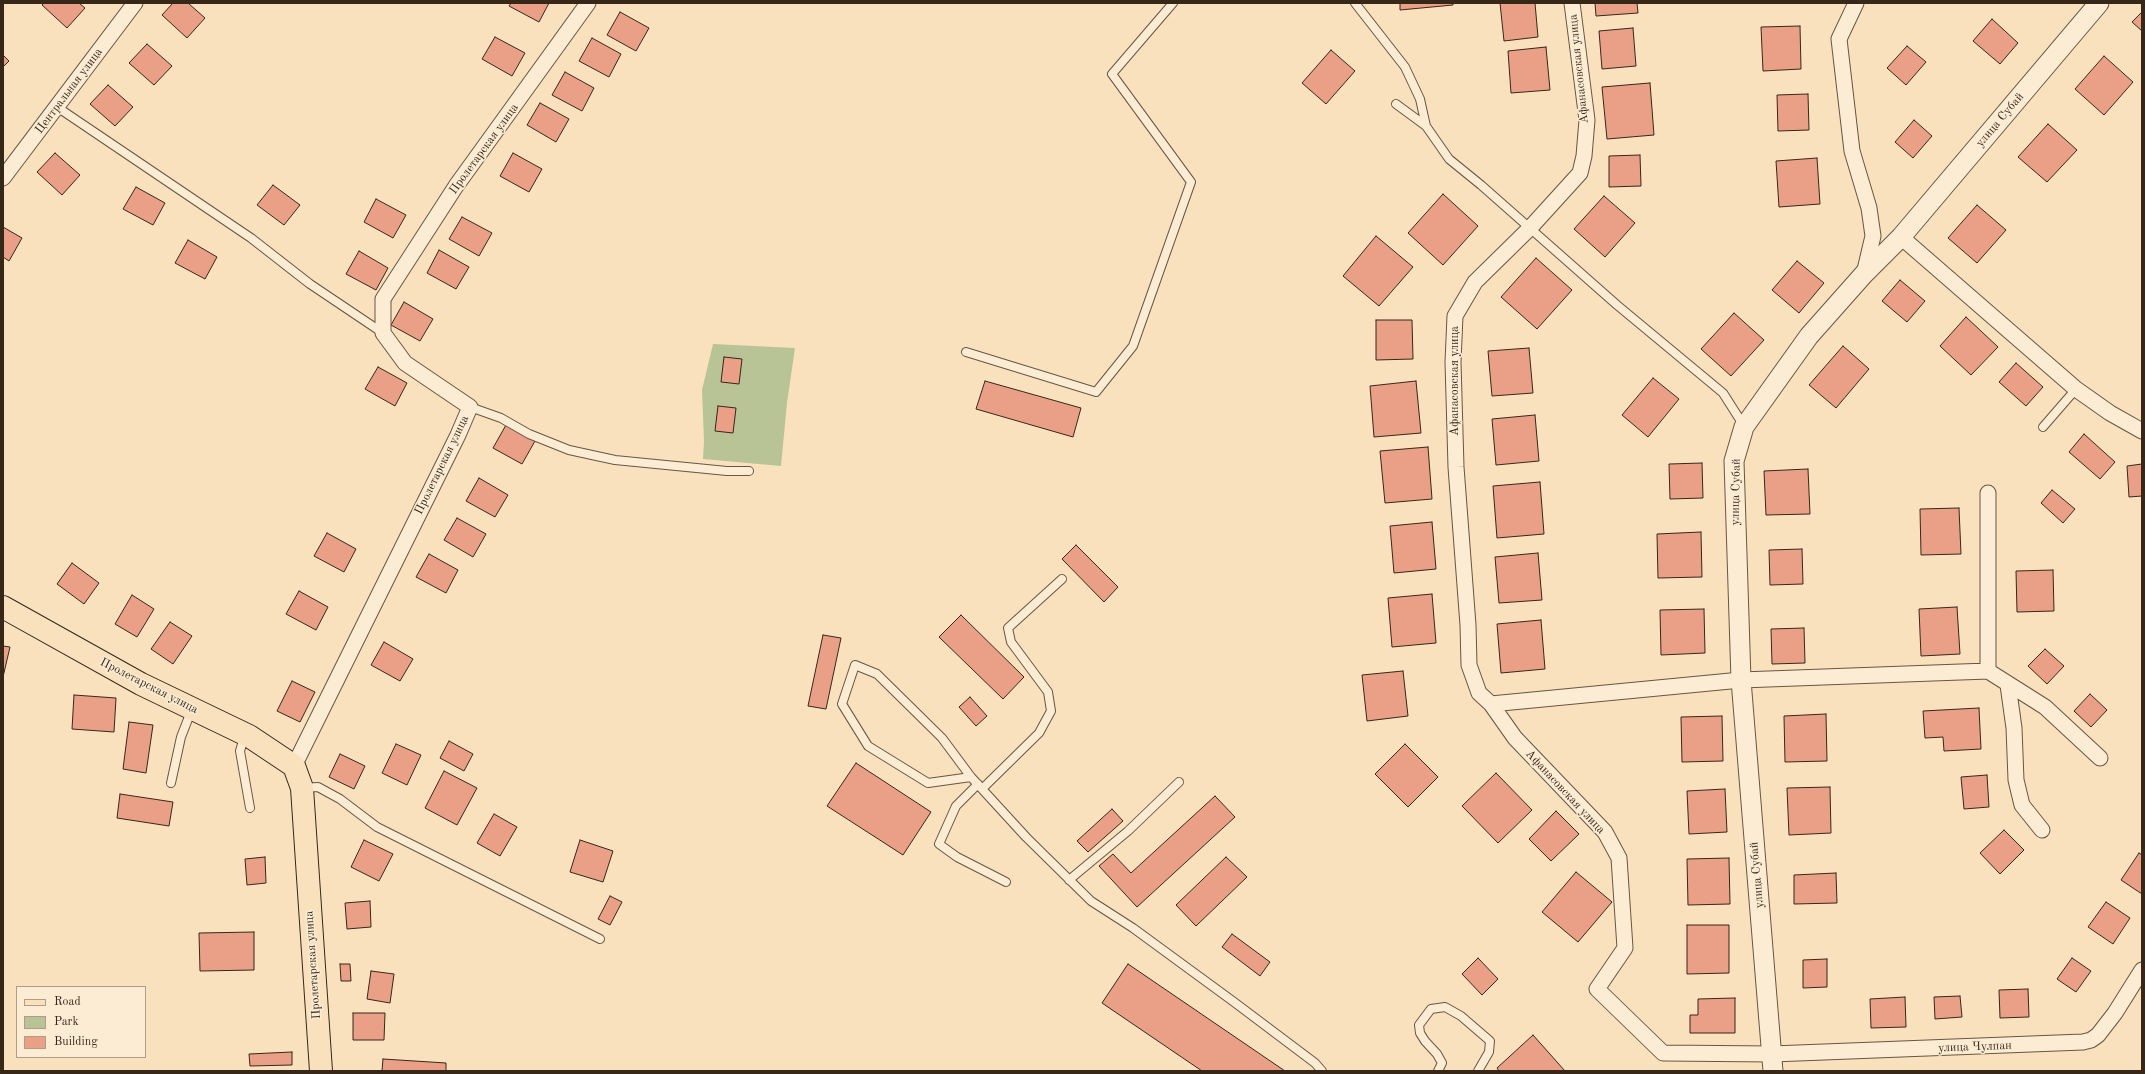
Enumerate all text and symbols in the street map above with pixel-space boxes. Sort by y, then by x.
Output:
street label: Афанасовская улица [1566,14,1592,124]
street label: Центральная улица [32,45,106,137]
street label: улица Субай [1973,90,2027,150]
street label: Пролетарская улица [446,101,522,197]
street label: Афанасовская улица [1448,326,1462,436]
street label: Пролетарская улица [412,413,472,517]
street label: улица Субай [1728,458,1744,526]
street label: Пролетарская улица [97,655,201,717]
street label: Афанасовская улица [1522,747,1608,837]
street label: улица Субай [1747,841,1767,909]
street label: Пролетарская улица [302,910,324,1020]
legend [16,986,146,1058]
text: Road [54,996,81,1008]
text: Park [54,1016,79,1028]
text: Building [54,1036,98,1048]
street label: улица Чулпан [1938,1039,2012,1055]

